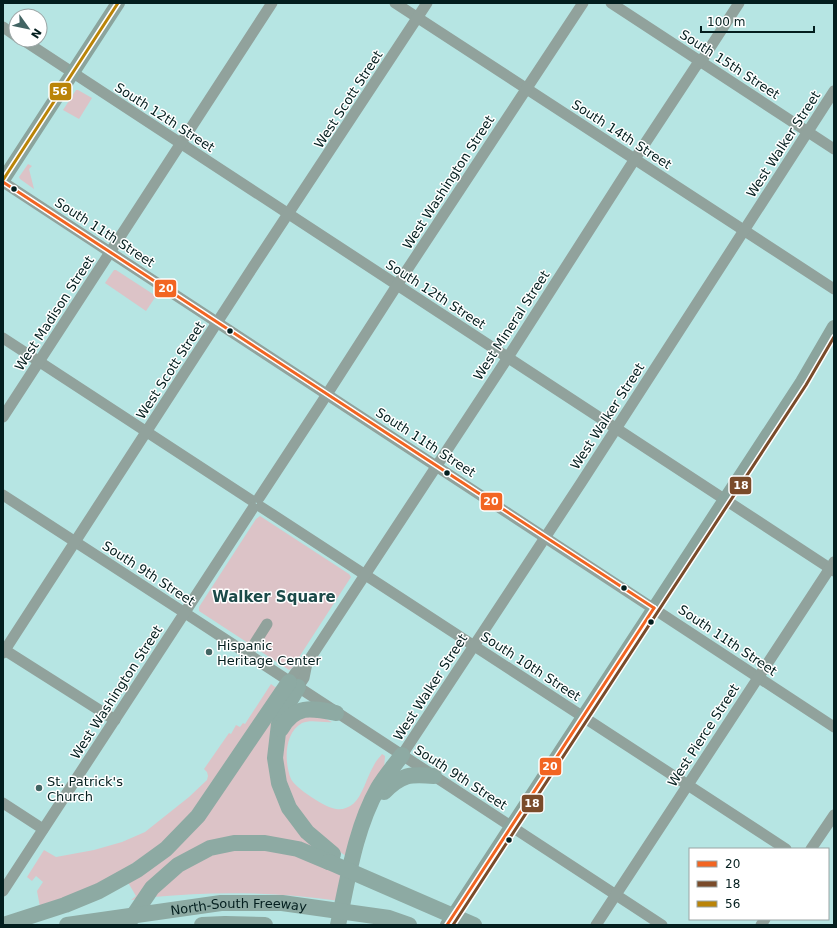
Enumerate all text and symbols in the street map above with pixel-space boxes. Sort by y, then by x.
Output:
north arrow [8,8,48,48]
scale bar [701,8,814,34]
text: 100 m [707,15,745,29]
text: N [28,26,44,41]
street label: South 15th Street [677,27,782,102]
street label: West Scott Street [311,48,386,151]
street label: South 12th Street [112,80,217,155]
line badge: 56 [49,82,72,101]
text: 56 [52,85,68,98]
street label: West Walker Street [743,88,823,200]
street label: South 14th Street [569,97,674,172]
street label: West Washington Street [400,113,497,252]
unlabelled marker [9,184,19,194]
street label: South 11th Street [52,195,157,270]
street label: West Madison Street [12,253,97,373]
street label: South 12th Street [383,257,488,332]
street label: West Mineral Street [470,268,552,383]
line badge: 20 [154,279,177,298]
text: 20 [158,282,174,295]
street label: West Scott Street [133,319,208,422]
unlabelled marker [225,326,235,336]
street label: West Walker Street [567,360,647,472]
street label: South 11th Street [373,405,478,480]
unlabelled marker [442,468,452,478]
line badge: 18 [729,476,752,495]
text: 18 [733,479,749,492]
line badge: 20 [480,492,503,511]
text: 20 [483,495,499,508]
street label: South 9th Street [100,538,198,609]
unlabelled marker [619,583,629,593]
district label: Walker Square [212,588,336,606]
street label: South 11th Street [676,602,780,679]
unlabelled marker [646,617,656,627]
street label: West Washington Street [68,623,165,762]
street label: South 10th Street [478,629,583,704]
street label: West Walker Street [390,631,470,743]
place label: Hispanic Heritage Center [217,638,322,668]
marker: Hispanic Heritage Center [204,647,214,657]
street label: West Pierce Street [665,681,742,789]
street label: South 9th Street [412,742,510,813]
line badge: 20 [539,757,562,776]
text: 20 [542,760,558,773]
place label: St. Patrick's Church [47,774,123,804]
marker: St. Patrick's Church [34,783,44,793]
line badge: 18 [521,794,544,813]
text: 18 [524,797,540,810]
unlabelled marker [504,835,514,845]
legend [689,848,829,920]
text: 20 [725,857,740,871]
text: 18 [725,877,740,891]
street label: North-South Freeway [169,896,308,918]
text: 56 [725,897,740,911]

